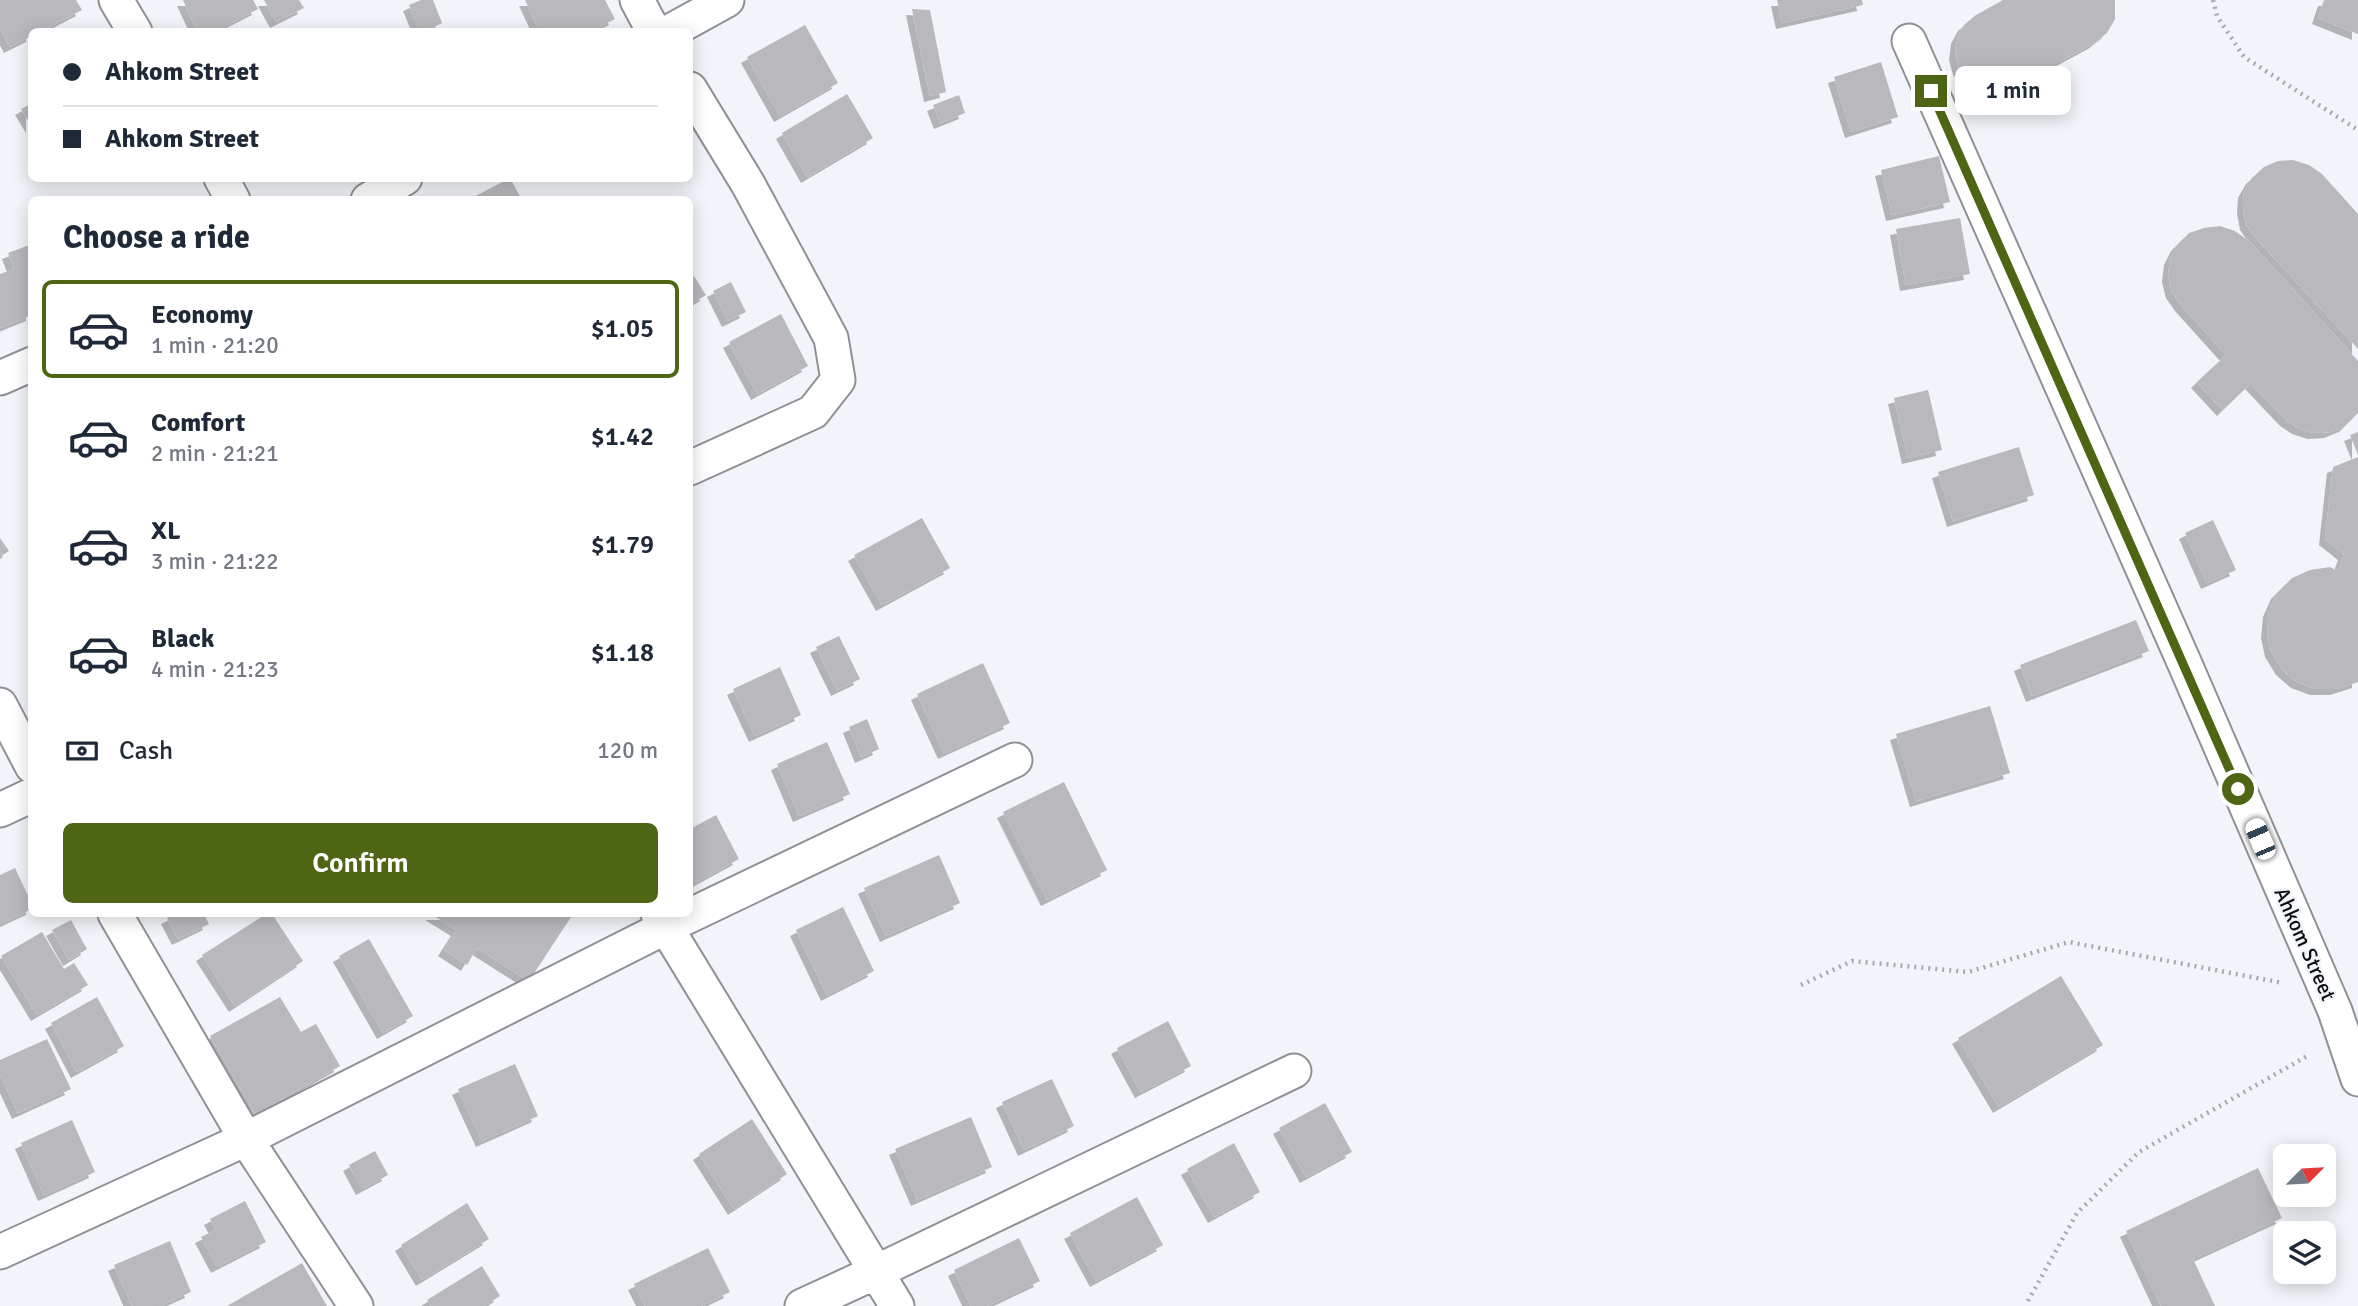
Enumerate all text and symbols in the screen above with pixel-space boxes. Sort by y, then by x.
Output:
text: Ahkom Street [105,56,259,88]
callout: 1 min [1955,66,2071,116]
route end [1915,75,1947,107]
text: 1 min [1985,76,2041,105]
text: Ahkom Street [105,123,259,155]
text: Choose a ride [63,218,250,257]
icon: car [67,298,130,361]
text: Economy [151,299,253,331]
text: $1.05 [591,313,654,345]
text: 1 min · 21:20 [151,331,279,360]
icon: car [67,406,130,469]
text: Comfort [151,407,245,439]
text: $1.42 [591,421,654,453]
text: 2 min · 21:21 [151,439,279,468]
icon: car [67,514,130,577]
text: XL [151,515,181,547]
text: $1.79 [591,529,654,561]
text: 3 min · 21:22 [151,547,279,576]
icon: car [67,622,130,685]
text: Black [151,623,214,655]
text: $1.18 [591,637,654,669]
text: 4 min · 21:23 [151,655,279,684]
icon: cash [63,732,101,770]
text: Cash [119,735,173,767]
text: 120 m [597,736,658,765]
route start [2222,773,2254,805]
car [2243,816,2278,862]
button: Confirm [63,823,658,903]
street label: Ahkom Street [2268,883,2342,1005]
north arrow [2273,1144,2336,1208]
map controls [2273,1144,2336,1284]
button: layers [2273,1221,2336,1284]

